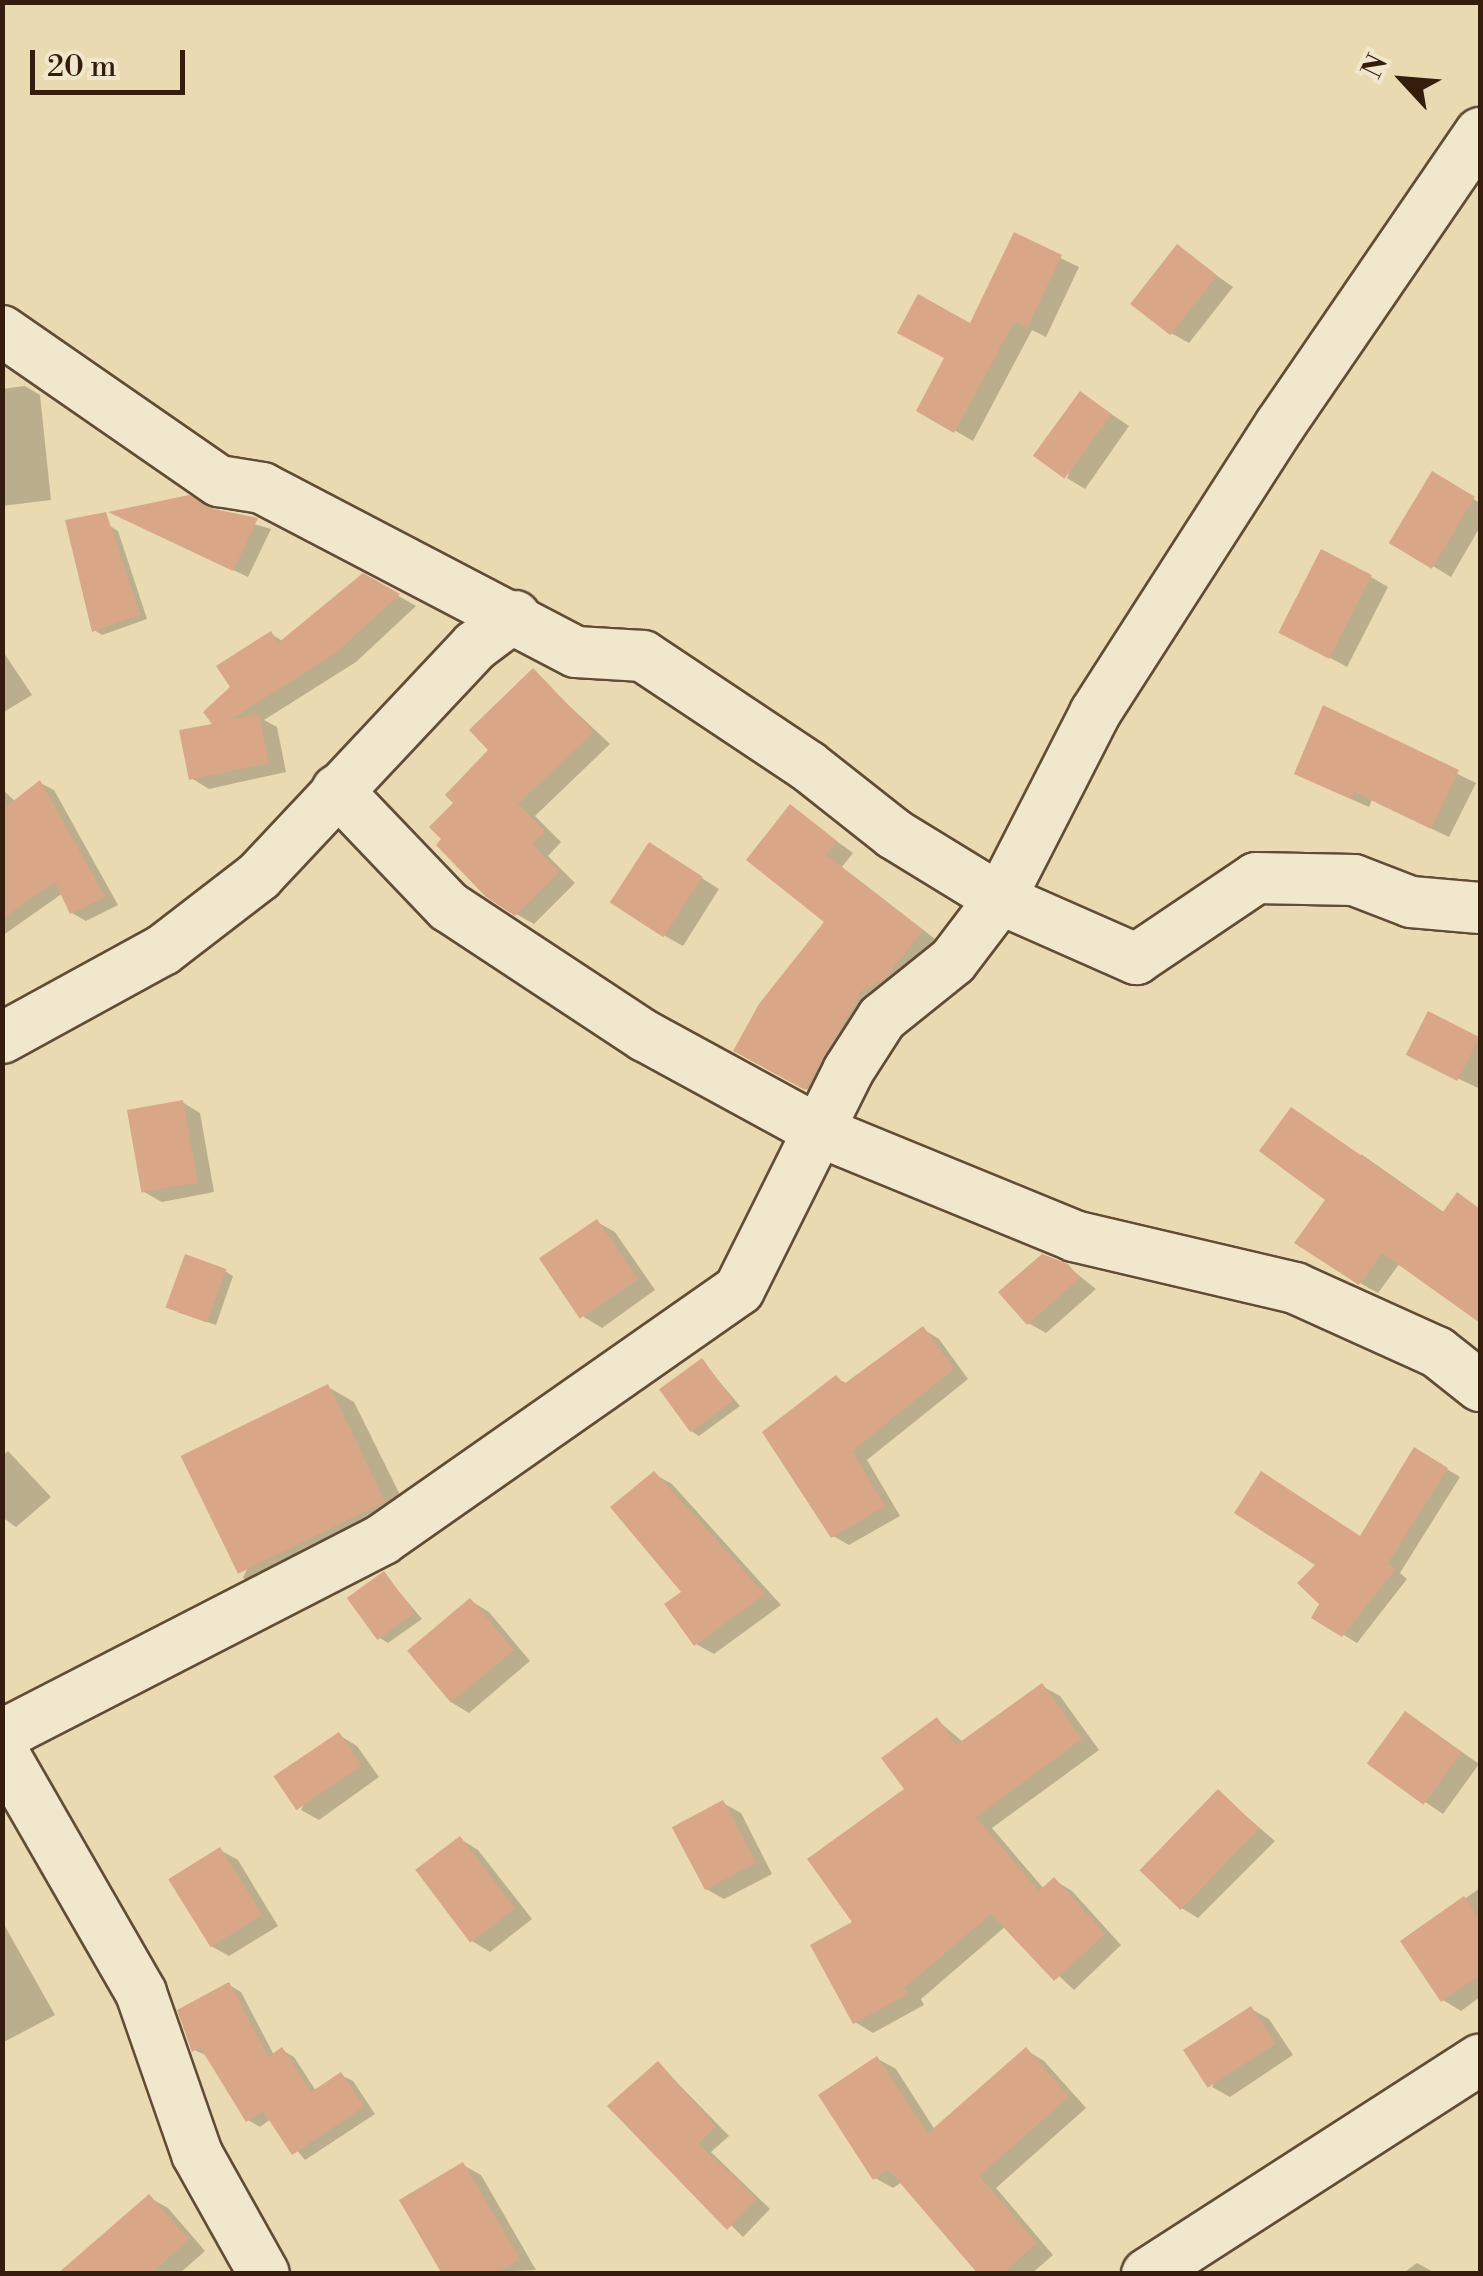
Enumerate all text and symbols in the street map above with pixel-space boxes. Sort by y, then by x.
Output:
scale bar [35,30,190,92]
north arrow [1353,30,1453,130]
text: 20 m [47,48,116,86]
text: N [1355,49,1396,84]

